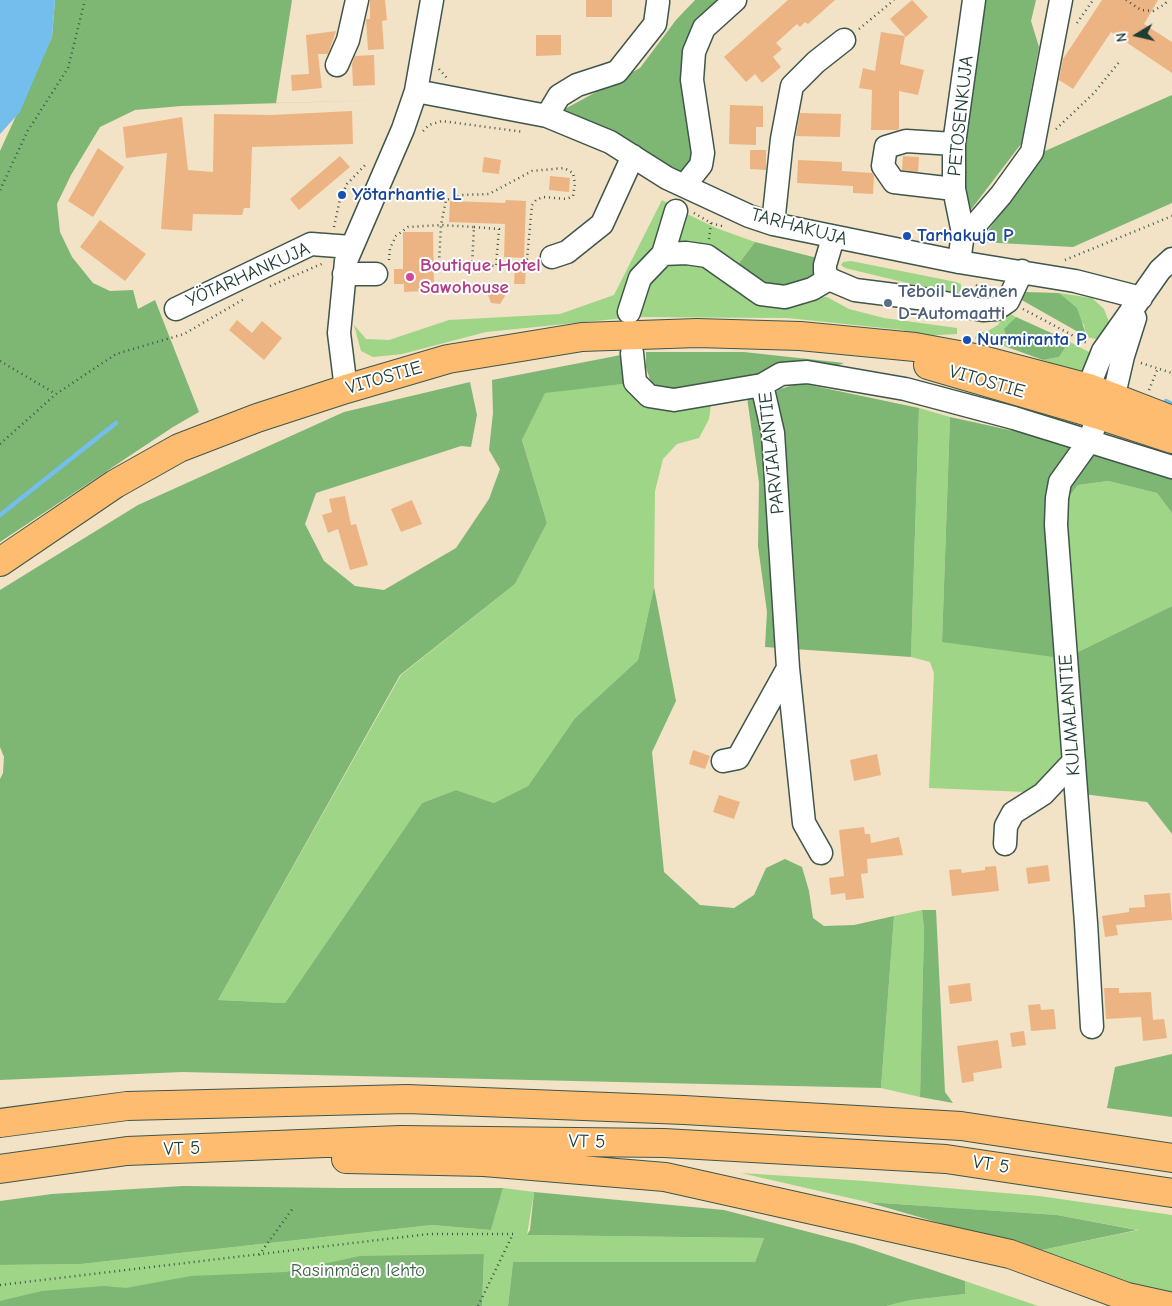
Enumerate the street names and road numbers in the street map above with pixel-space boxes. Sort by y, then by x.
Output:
street label: PETOSENKUJA [943,55,979,177]
street label: TARHAKUJA [748,203,850,251]
street label: YÖTARHANKUJA [183,238,313,312]
street label: VITOSTIE [343,356,425,400]
street label: VITOSTIE [946,360,1028,404]
street label: PARVIALANTIE [754,391,790,515]
street label: KULMALANTIE [1054,653,1086,777]
street label: VT 5 [568,1130,606,1154]
street label: VT 5 [163,1137,201,1161]
street label: VT 5 [971,1151,1011,1179]

